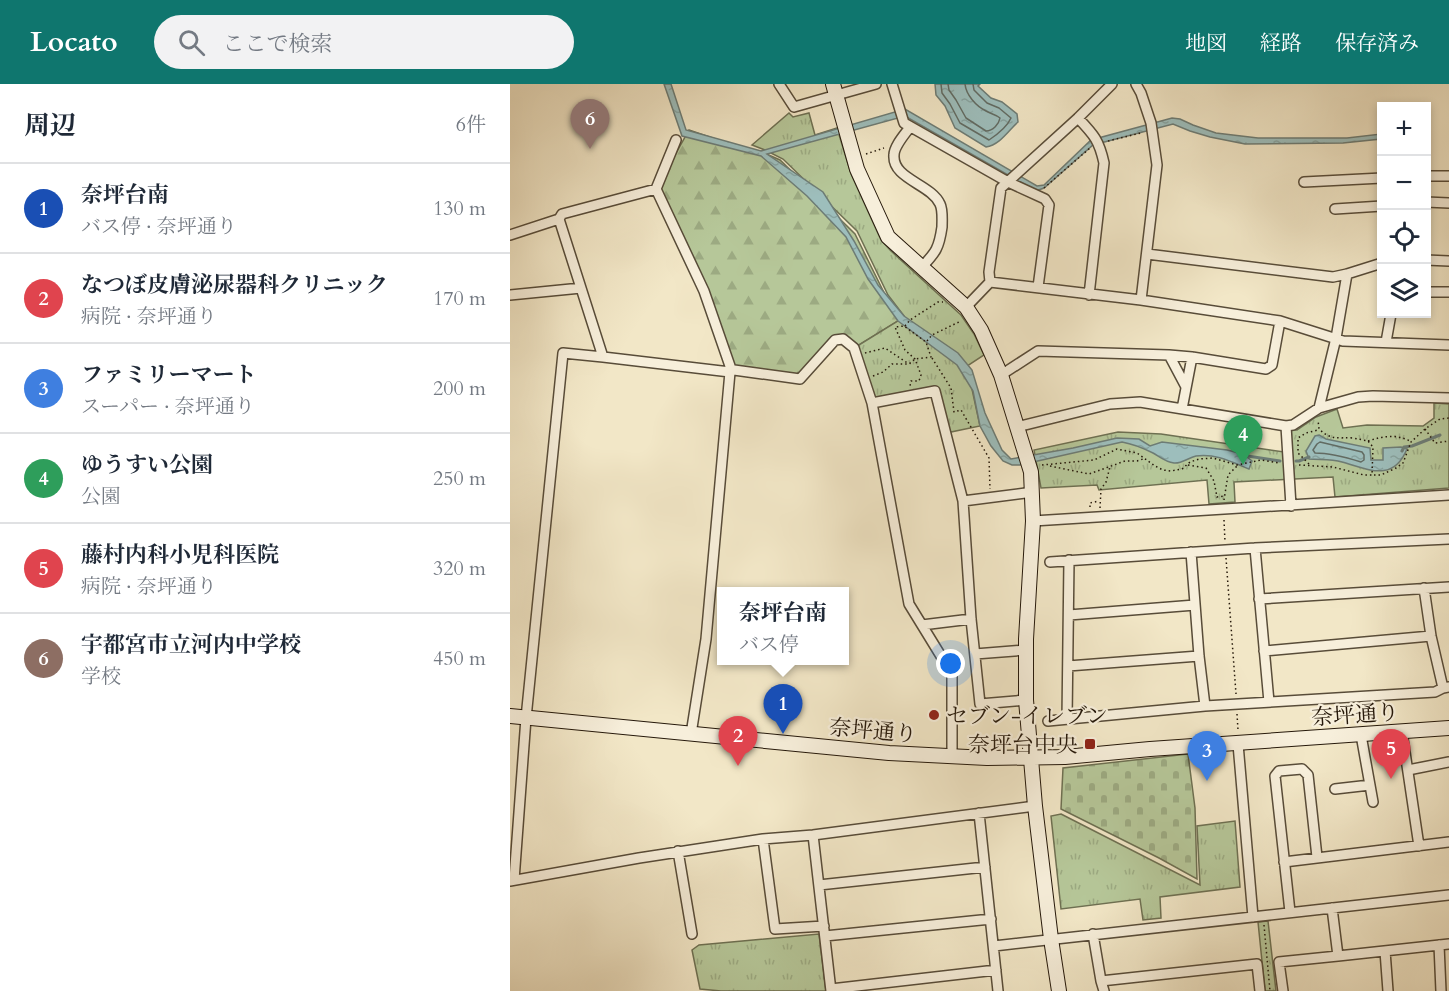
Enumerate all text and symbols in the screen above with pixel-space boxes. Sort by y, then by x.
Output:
search box [154,15,574,69]
text: Locato [30,23,118,61]
icon: search [175,26,208,59]
text: ここで検索 [223,29,333,59]
text: 地図 [1185,29,1227,58]
text: 経路 [1260,29,1302,58]
text: 保存済み [1335,29,1419,58]
pin: 6 [570,100,610,149]
map controls [1377,102,1431,318]
button: + [1377,102,1431,156]
text: 周辺 [24,108,76,143]
text: 6件 [456,111,486,138]
button: − [1377,156,1431,210]
text: 奈坪台南 [81,180,169,210]
text: 1 [38,195,49,222]
text: 130 m [433,195,486,222]
button: locate [1377,210,1431,264]
text: バス停 · 奈坪通り [81,213,237,240]
button: layers [1377,264,1431,318]
text: なつぼ皮膚泌尿器科クリニック [81,270,388,300]
text: 2 [38,285,49,312]
text: 170 m [433,285,486,312]
text: 病院 · 奈坪通り [81,303,217,330]
text: ファミリーマート [81,360,257,390]
text: 3 [38,375,49,402]
text: 200 m [433,375,486,402]
text: スーパー · 奈坪通り [81,393,255,420]
pin: 4 [1224,416,1262,465]
text: ゆうすい公園 [81,450,213,480]
text: 4 [38,465,49,492]
text: 250 m [433,465,486,492]
text: 公園 [81,483,121,510]
text: 藤村内科小児科医院 [81,540,279,570]
text: 5 [38,555,49,582]
text: 320 m [433,555,486,582]
text: 病院 · 奈坪通り [81,573,217,600]
popup [717,587,849,665]
text: 奈坪台南 [739,598,827,628]
text: 宇都宮市立河内中学校 [81,630,301,660]
text: バス停 [739,631,799,658]
text: 6 [38,645,49,672]
text: 450 m [433,645,486,672]
your location [936,649,965,678]
text: 学校 [81,663,121,690]
pin: 1 [764,684,802,734]
street label: 奈坪通り [1310,697,1400,733]
place label: セブン-イレブン [946,701,1108,731]
marker: セブン-イレブン [927,708,941,722]
street label: 奈坪通り [828,712,918,750]
pin: 2 [718,716,758,766]
place label: 奈坪台中央 [968,730,1078,760]
pin: 5 [1372,730,1410,779]
pin: 3 [1188,732,1226,781]
marker: 奈坪台中央 [1083,737,1097,751]

